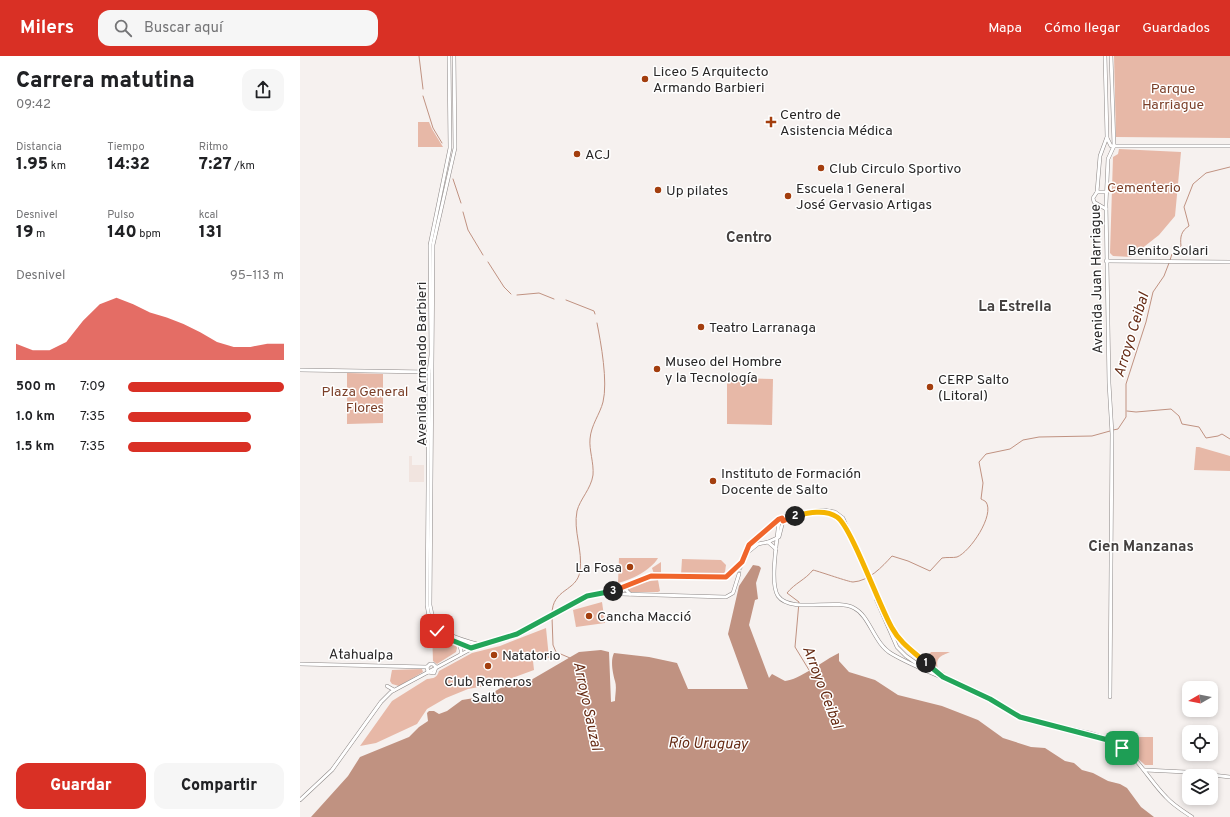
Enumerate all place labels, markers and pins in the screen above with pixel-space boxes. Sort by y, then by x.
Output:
place label: Liceo 5 Arquitecto Armando Barbieri [653,64,769,97]
marker: Liceo 5 Arquitecto Armando Barbieri [640,74,650,84]
place label: Centro de Asistencia Médica [780,107,893,140]
marker: Centro de Asistencia Médica [765,116,777,128]
place label: ACJ [585,147,610,164]
marker: ACJ [572,149,582,159]
place label: Club Circulo Sportivo [829,161,962,178]
marker: Club Circulo Sportivo [816,163,826,173]
place label: Escuela 1 General José Gervasio Artigas [796,181,932,214]
place label: Up pilates [666,183,728,200]
marker: Up pilates [653,185,663,195]
marker: Escuela 1 General José Gervasio Artigas [783,191,793,201]
place label: Teatro Larranaga [709,320,816,337]
marker: Teatro Larranaga [696,322,706,332]
place label: Museo del Hombre y la Tecnología [665,354,782,387]
marker: Museo del Hombre y la Tecnología [652,364,662,374]
place label: CERP Salto (Litoral) [938,372,1009,405]
marker: CERP Salto (Litoral) [925,382,935,392]
place label: Instituto de Formación Docente de Salto [721,466,861,499]
marker: Instituto de Formación Docente de Salto [708,476,718,486]
pin: 2 [785,506,805,526]
place label: La Fosa [575,560,622,577]
marker: La Fosa [625,562,635,572]
pin: 3 [603,581,623,601]
place label: Cancha Macció [597,609,691,626]
marker: Cancha Macció [584,611,594,621]
pin [420,614,454,648]
place label: Natatorio [502,648,561,665]
marker: Natatorio [489,650,499,660]
pin: 1 [916,653,936,673]
marker: Club Remeros Salto [483,661,493,671]
place label: Club Remeros Salto [444,674,532,707]
pin [1105,731,1139,765]

